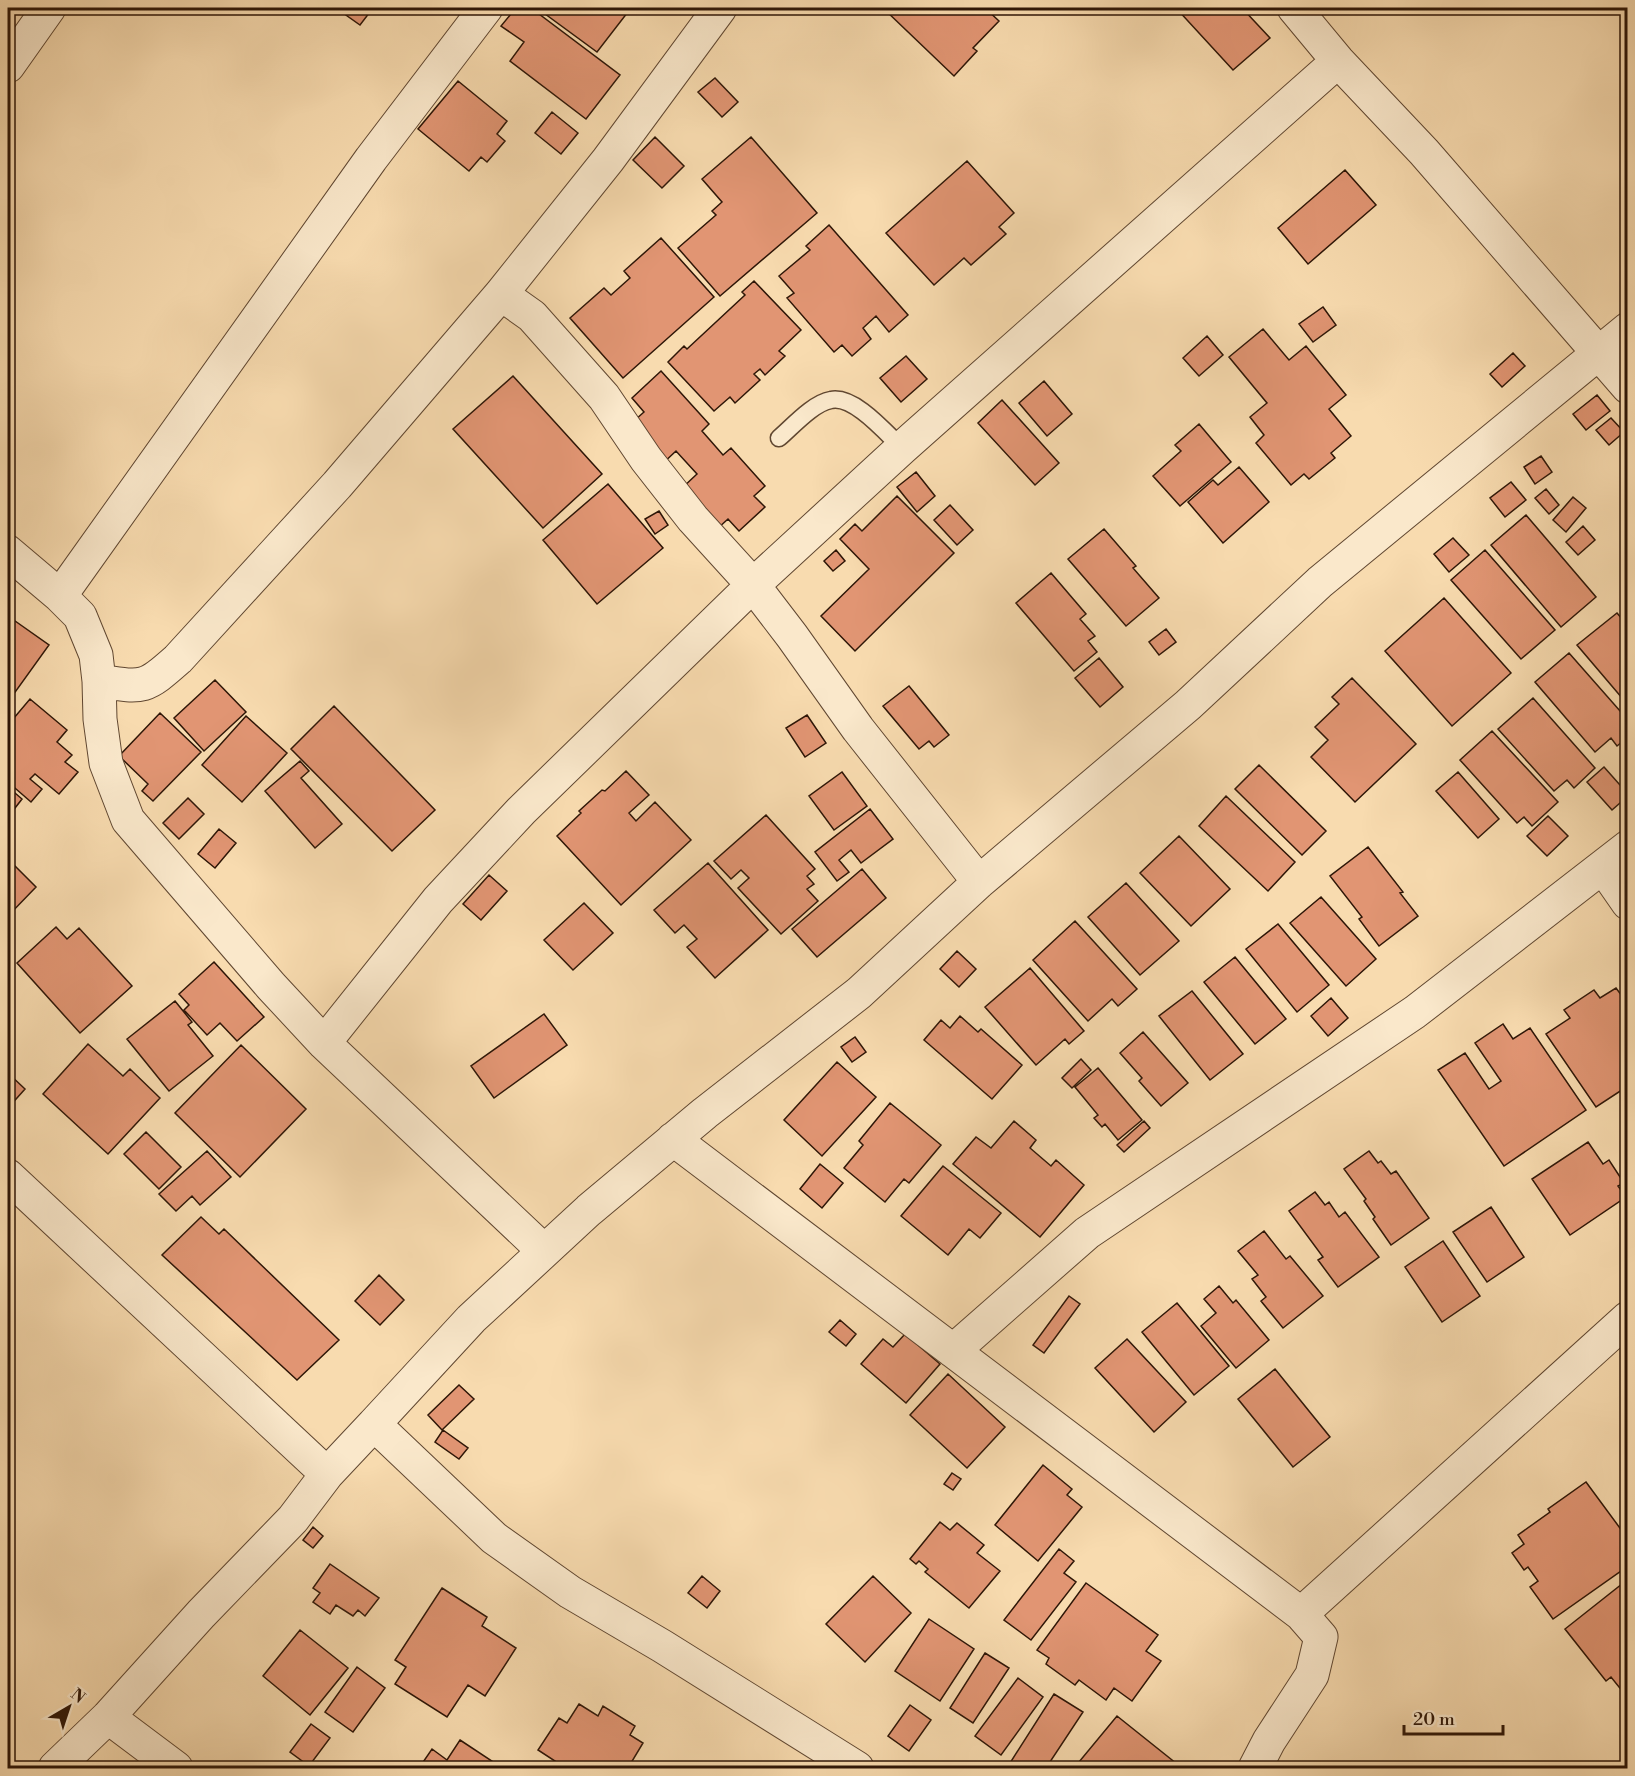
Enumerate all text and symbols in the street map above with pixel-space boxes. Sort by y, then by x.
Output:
north arrow [39,1677,99,1737]
text: N [67,1684,89,1708]
scale bar [1404,1698,1503,1736]
text: 20 m [1413,1708,1455,1731]

